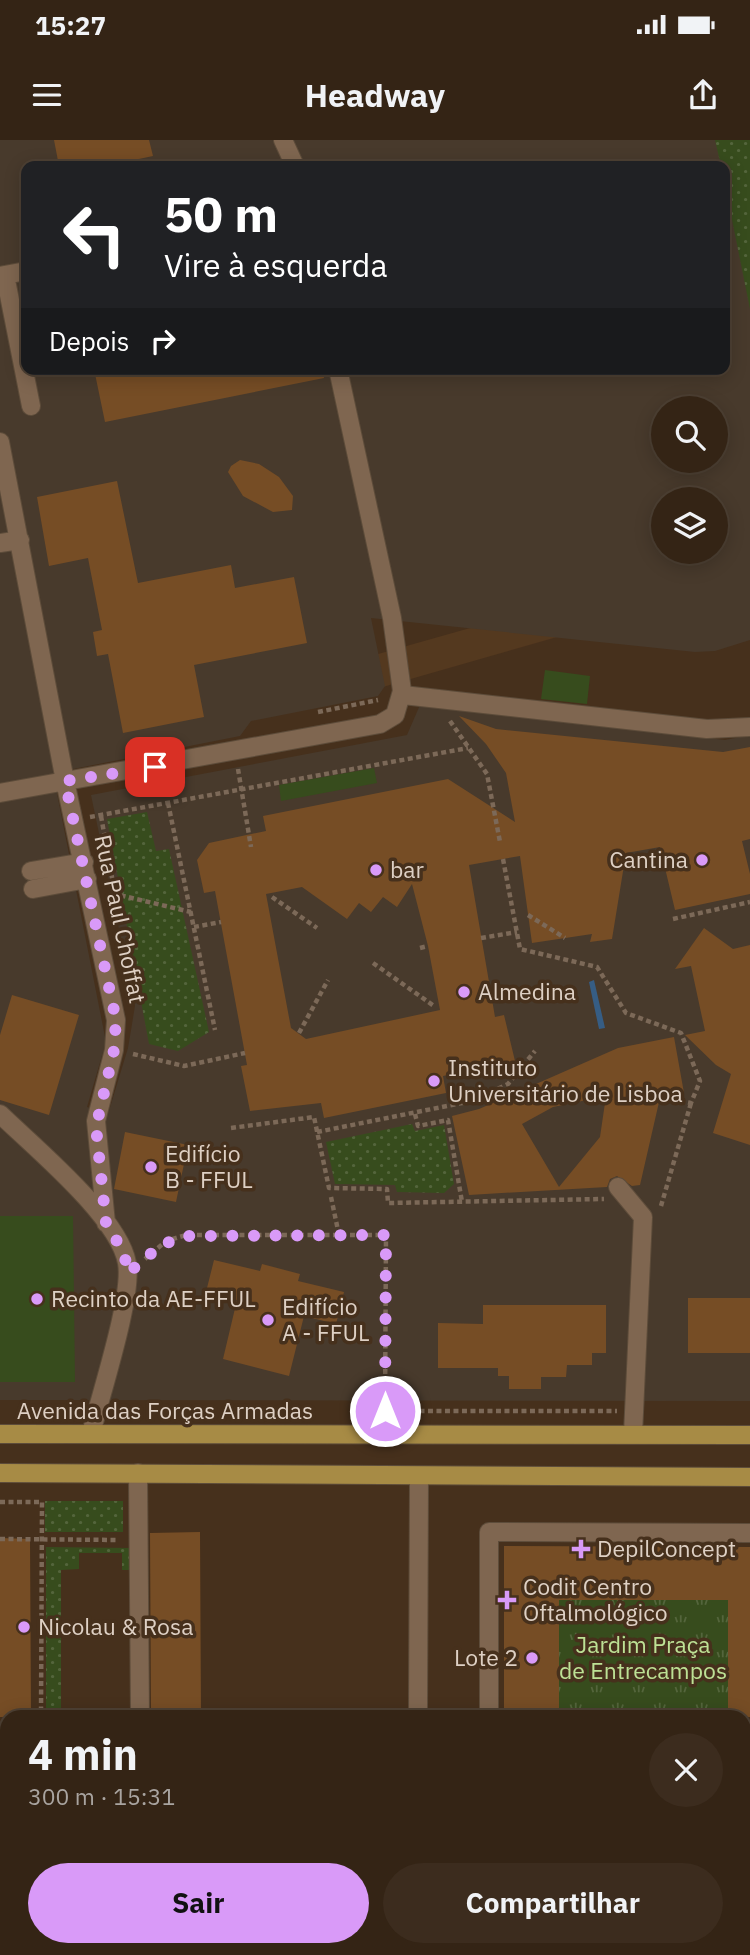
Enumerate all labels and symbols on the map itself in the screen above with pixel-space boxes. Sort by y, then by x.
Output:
pin [125,737,185,797]
street label: Rua Paul Choffat [88,832,153,1006]
place label: Cantina [609,844,688,874]
marker: Cantina [694,852,710,868]
place label: bar [390,854,425,884]
marker: bar [368,862,384,878]
place label: Almedina [478,976,576,1006]
marker: Almedina [456,984,472,1000]
place label: Instituto Universitário de Lisboa [448,1052,683,1108]
marker: Instituto Universitário de Lisboa [426,1073,442,1089]
place label: Edifício B - FFUL [165,1138,253,1194]
marker: Edifício B - FFUL [143,1159,159,1175]
place label: Recinto da AE-FFUL [51,1283,256,1313]
marker: Recinto da AE-FFUL [29,1291,45,1307]
place label: Edifício A - FFUL [282,1291,370,1347]
marker: Edifício A - FFUL [260,1312,276,1328]
position arrow [348,1374,422,1448]
street label: Avenida das Forças Armadas [17,1395,313,1425]
place label: DepilConcept [597,1533,736,1563]
marker: DepilConcept [571,1539,591,1559]
place label: Codit Centro Oftalmológico [523,1571,668,1627]
marker: Codit Centro Oftalmológico [497,1590,517,1610]
place label: Nicolau & Rosa [38,1611,193,1641]
marker: Nicolau & Rosa [16,1619,32,1635]
park label: Jardim Praça de Entrecampos [559,1629,727,1685]
place label: Lote 2 [454,1642,518,1672]
marker: Lote 2 [524,1650,540,1666]

